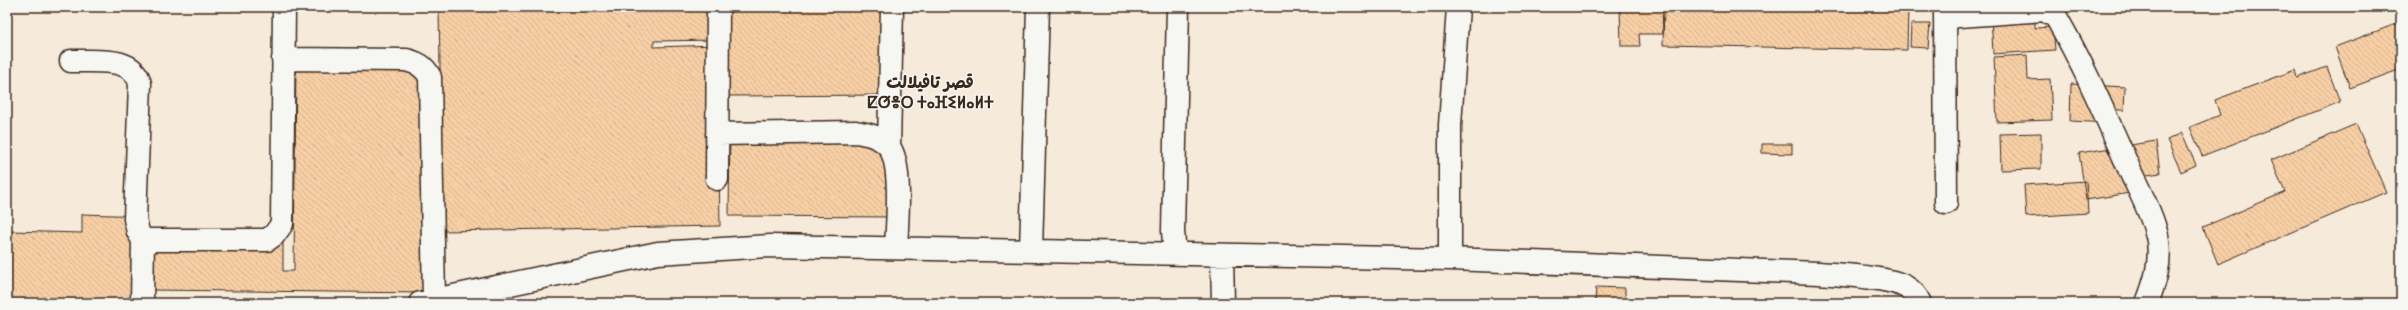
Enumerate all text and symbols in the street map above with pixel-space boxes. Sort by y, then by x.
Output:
district label: قصر تافيلالت ⵇⵚⴻⵔ ⵜⴰⴼⵉⵍⴰⵍⵜ [866,72,994,113]

